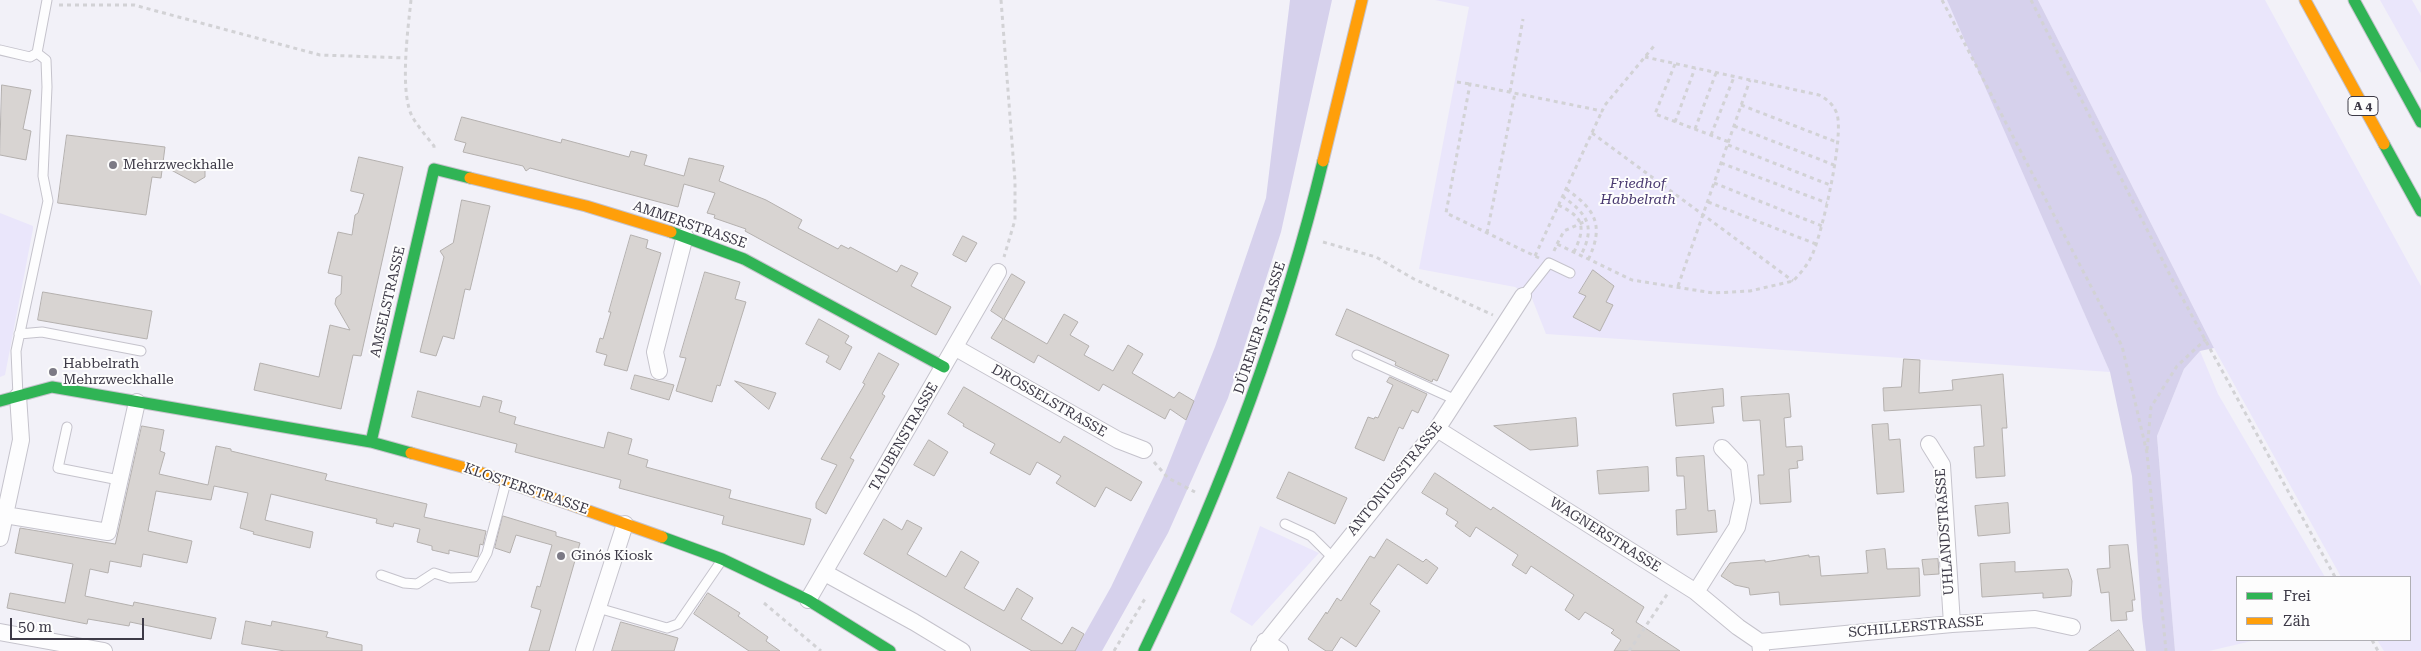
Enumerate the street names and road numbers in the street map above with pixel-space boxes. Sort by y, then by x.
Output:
road number: A 4 [2348,96,2378,115]
street label: AMMERSTRASSE [631,198,749,252]
street label: AMSELSTRASSE [367,245,409,359]
street label: DÜRENER STRASSE [1231,260,1289,396]
street label: DROSSELSTRASSE [988,361,1110,441]
street label: TAUBENSTRASSE [866,380,942,494]
street label: ANTONIUSSTRASSE [1344,419,1446,539]
street label: KLOSTERSTRASSE [462,460,590,518]
street label: UHLANDSTRASSE [1932,468,1958,596]
street label: WAGNERSTRASSE [1546,494,1664,576]
street label: SCHILLERSTRASSE [1848,613,1984,641]

